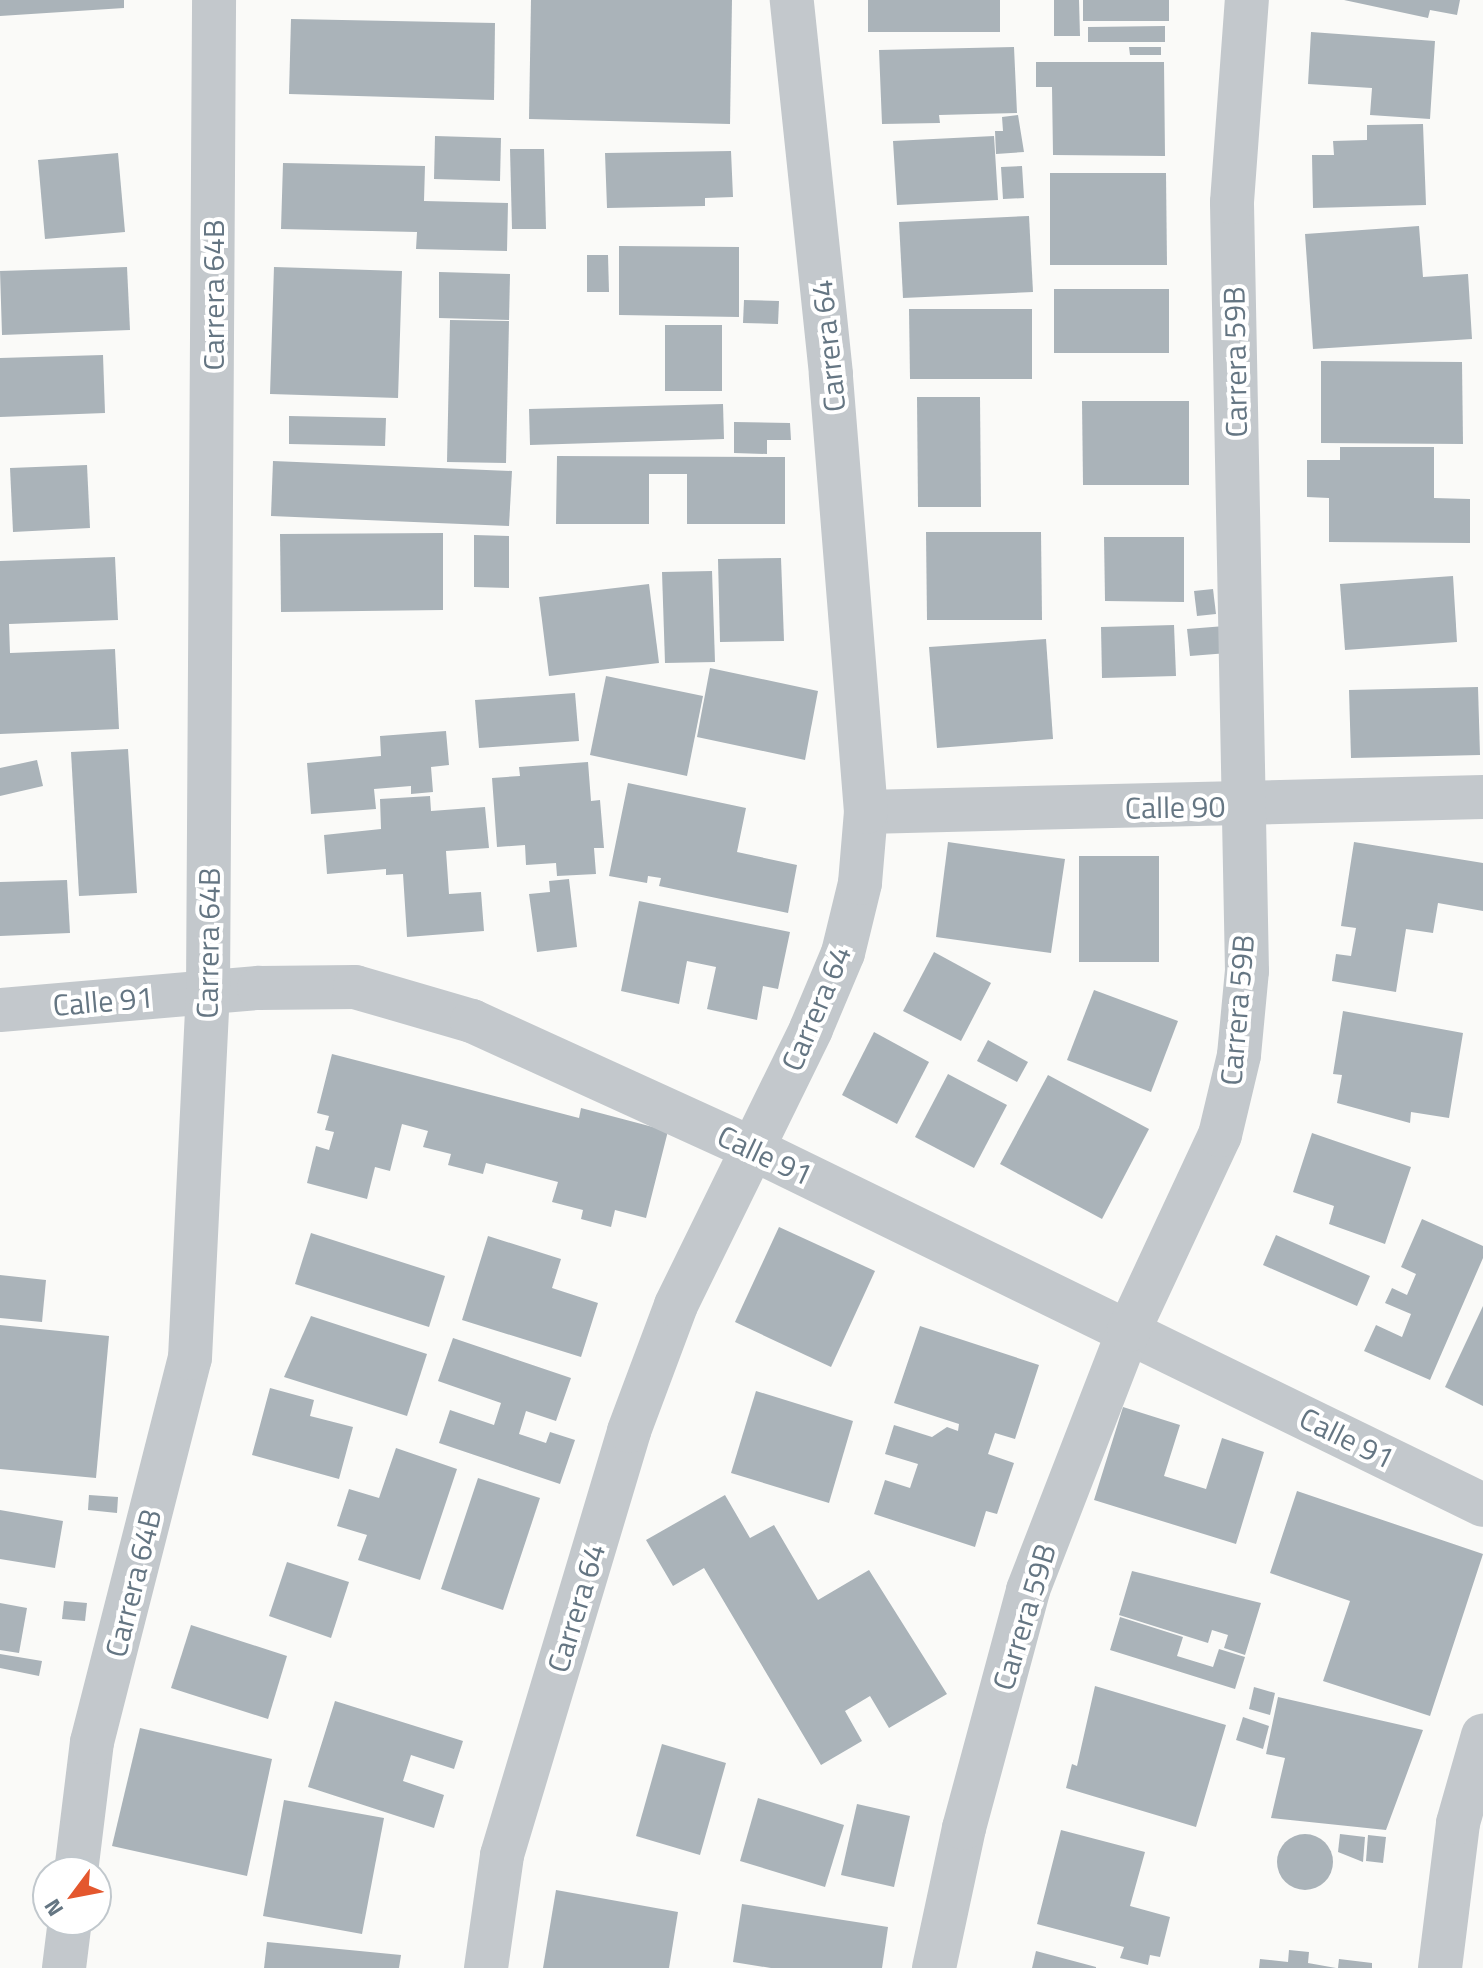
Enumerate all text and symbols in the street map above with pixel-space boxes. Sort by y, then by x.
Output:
street label: Carrera 64B [195,219,231,371]
street label: Carrera 64 [803,278,853,414]
street label: Carrera 59B [1216,286,1254,438]
street label: Calle 90 [1124,788,1226,826]
street label: Carrera 64B [189,867,227,1019]
street label: Carrera 59B [1212,933,1262,1087]
street label: Carrera 64 [774,940,858,1076]
street label: Calle 91 [51,979,155,1023]
street label: Calle 91 [712,1117,818,1193]
street label: Calle 91 [1294,1400,1400,1476]
street label: Carrera 64B [97,1505,169,1661]
street label: Carrera 64 [539,1539,613,1677]
street label: Carrera 59B [985,1540,1063,1694]
north arrow [32,1856,112,1936]
text: N [35,1892,72,1923]

